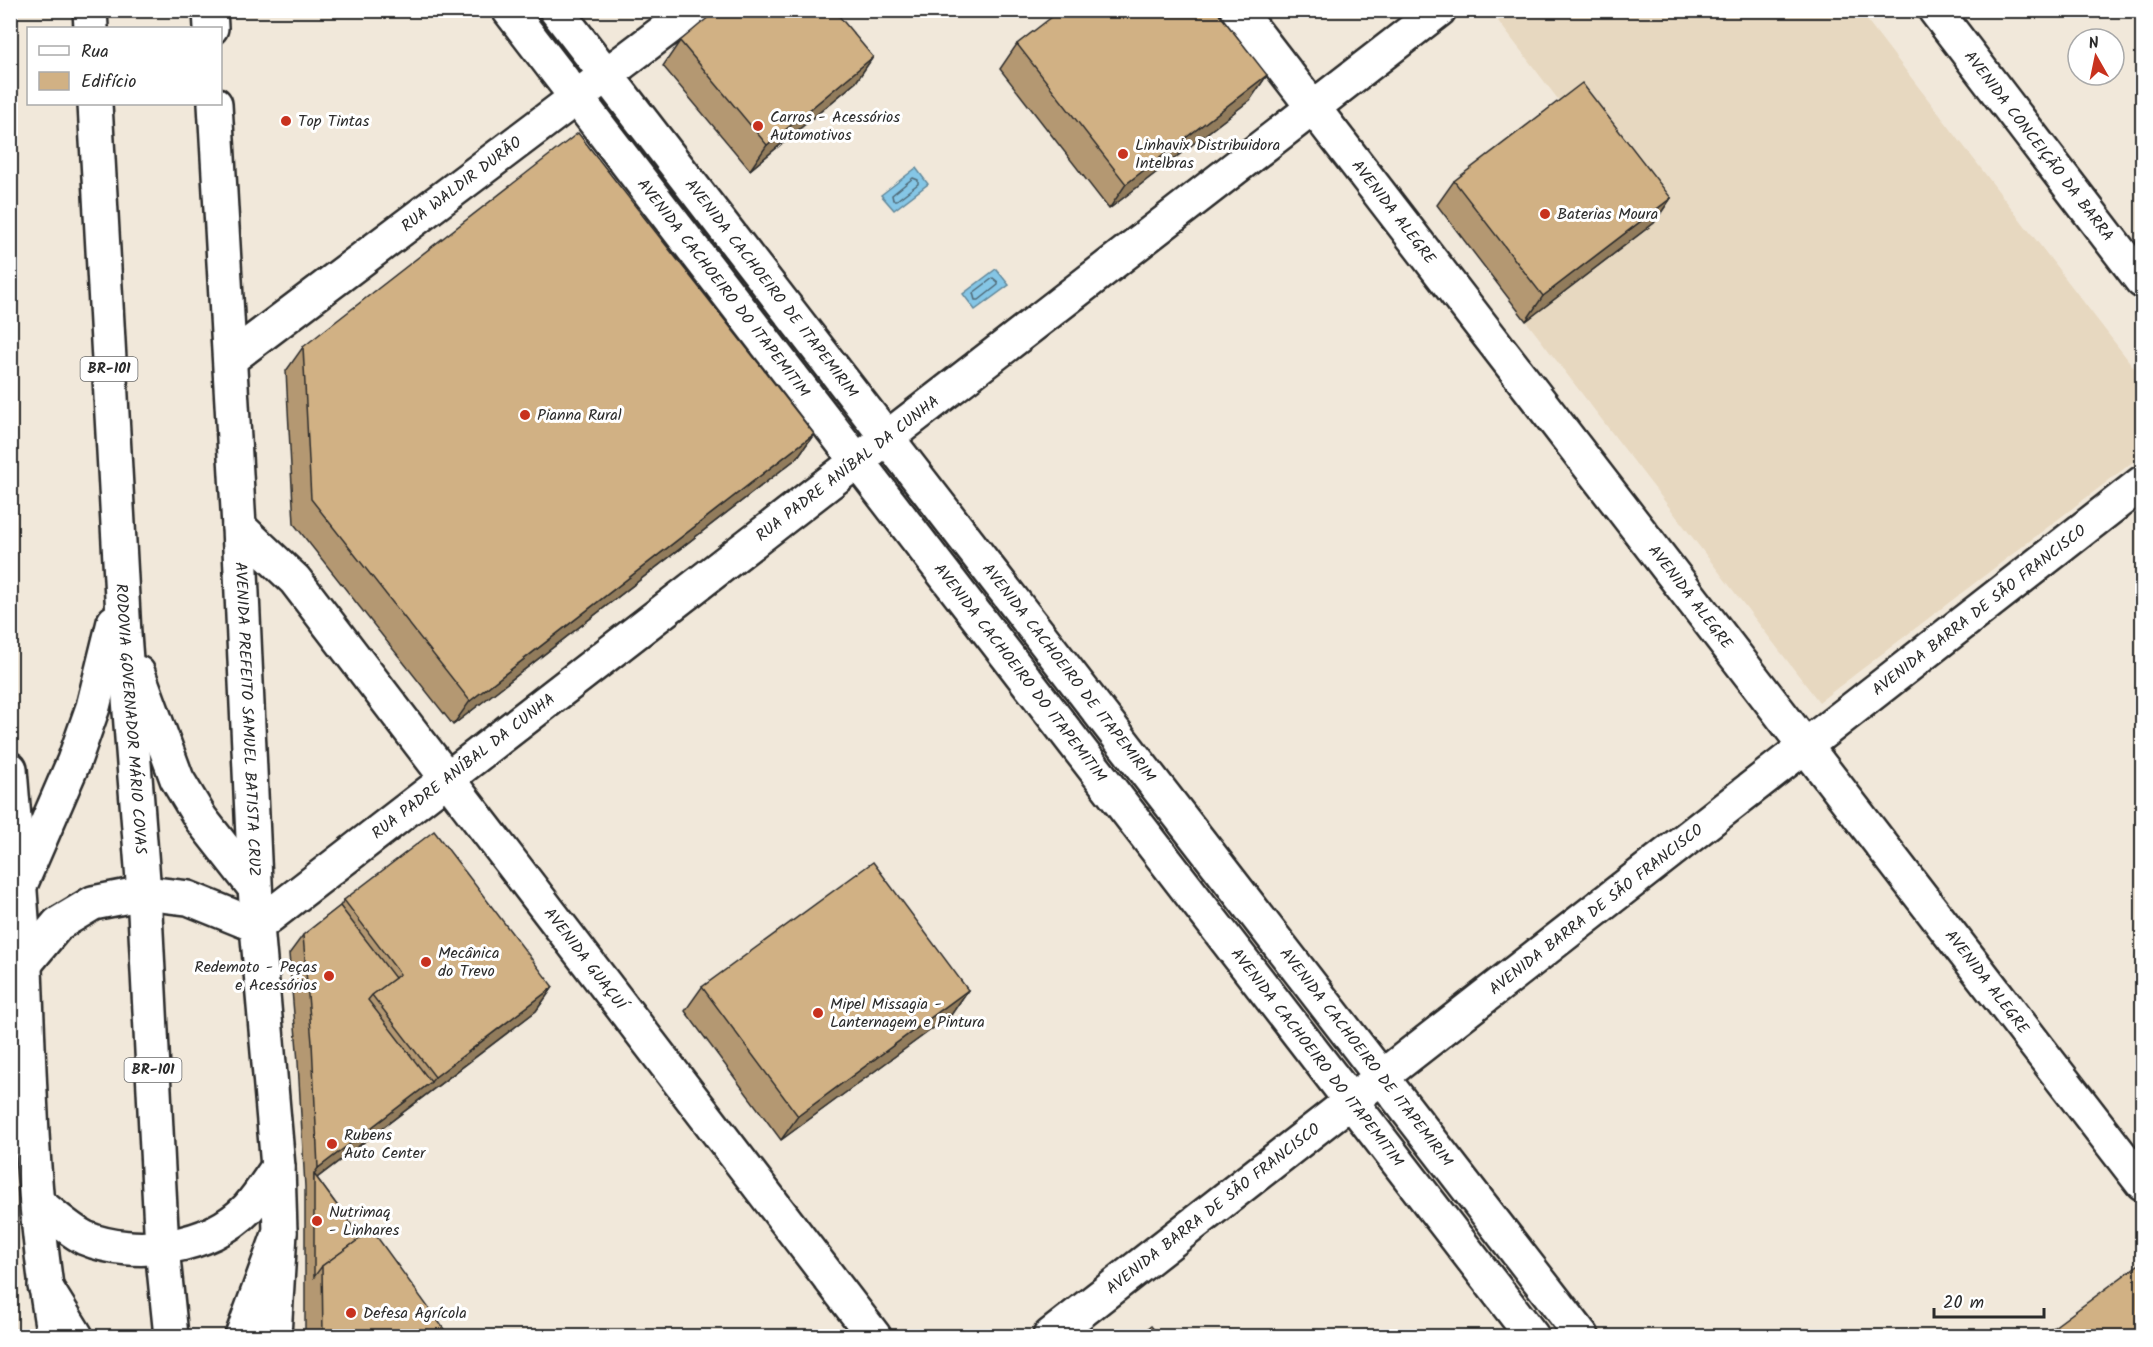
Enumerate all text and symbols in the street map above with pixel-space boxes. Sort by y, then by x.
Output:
legend [27,27,222,105]
north arrow [2066,27,2126,87]
text: N [2087,31,2101,57]
text: Rua [81,38,109,67]
street label: AVENIDA CONCEIÇÃO DA BARRA [1958,45,2120,247]
text: Edifício [81,68,136,97]
place label: Carros - Acessórios Automotivos [770,105,900,148]
place label: Top Tintas [298,109,369,134]
marker: Top Tintas [279,114,293,128]
marker: Carros - Acessórios Automotivos [751,119,765,133]
street label: RUA WALDIR DURÃO [396,130,527,238]
place label: Linhavix Distribuidora Intelbras [1135,133,1280,176]
marker: Linhavix Distribuidora Intelbras [1116,147,1130,161]
street label: AVENIDA ALEGRE [1345,154,1442,270]
street label: AVENIDA CACHOEIRO DO ITAPEMITIM [631,173,816,403]
street label: AVENIDA CACHOEIRO DE ITAPEMIRIM [678,173,865,404]
place label: Baterias Moura [1557,202,1658,227]
marker: Baterias Moura [1538,207,1552,221]
road number: BR-101 [80,357,138,381]
street label: RUA PADRE ANÍBAL DA CUNHA [750,389,945,548]
place label: Pianna Rural [537,403,622,428]
marker: Pianna Rural [518,408,532,422]
street label: AVENIDA BARRA DE SÃO FRANCISCO [1867,518,2092,702]
street label: AVENIDA ALEGRE [1642,539,1739,655]
street label: AVENIDA CACHOEIRO DO ITAPEMITIM [928,558,1113,788]
street label: AVENIDA CACHOEIRO DE ITAPEMIRIM [976,558,1162,788]
street label: AVENIDA PREFEITO SAMUEL BATISTA CRUZ [228,561,267,877]
street label: RODOVIA GOVERNADOR MÁRIO COVAS [109,583,154,856]
street label: RUA PADRE ANÍBAL DA CUNHA [366,687,561,845]
street label: AVENIDA BARRA DE SÃO FRANCISCO [1484,818,1709,1001]
street label: AVENIDA GUAÇUÍ [538,902,634,1018]
street label: AVENIDA ALEGRE [1939,924,2036,1040]
place label: Mecânica do Trevo [438,941,499,984]
street label: AVENIDA CACHOEIRO DE ITAPEMIRIM [1273,942,1459,1172]
street label: AVENIDA CACHOEIRO DO ITAPEMITIM [1224,943,1410,1173]
place label: Redemoto - Peças e Acessórios [194,955,317,998]
marker: Mecânica do Trevo [419,955,433,969]
marker: Redemoto - Peças e Acessórios [322,969,336,983]
place label: Mipel Missagia - Lanternagem e Pintura [830,992,985,1035]
marker: Mipel Missagia - Lanternagem e Pintura [811,1006,825,1020]
road number: BR-101 [124,1058,182,1082]
street label: AVENIDA BARRA DE SÃO FRANCISCO [1101,1117,1326,1300]
place label: Rubens Auto Center [344,1123,427,1166]
marker: Rubens Auto Center [325,1137,339,1151]
place label: Nutrimaq - Linhares [329,1200,399,1243]
marker: Nutrimaq - Linhares [310,1214,324,1228]
scale bar [1934,1281,2044,1319]
text: 20 m [1943,1289,1984,1318]
place label: Defesa Agrícola [363,1301,467,1326]
marker: Defesa Agrícola [344,1306,358,1320]

